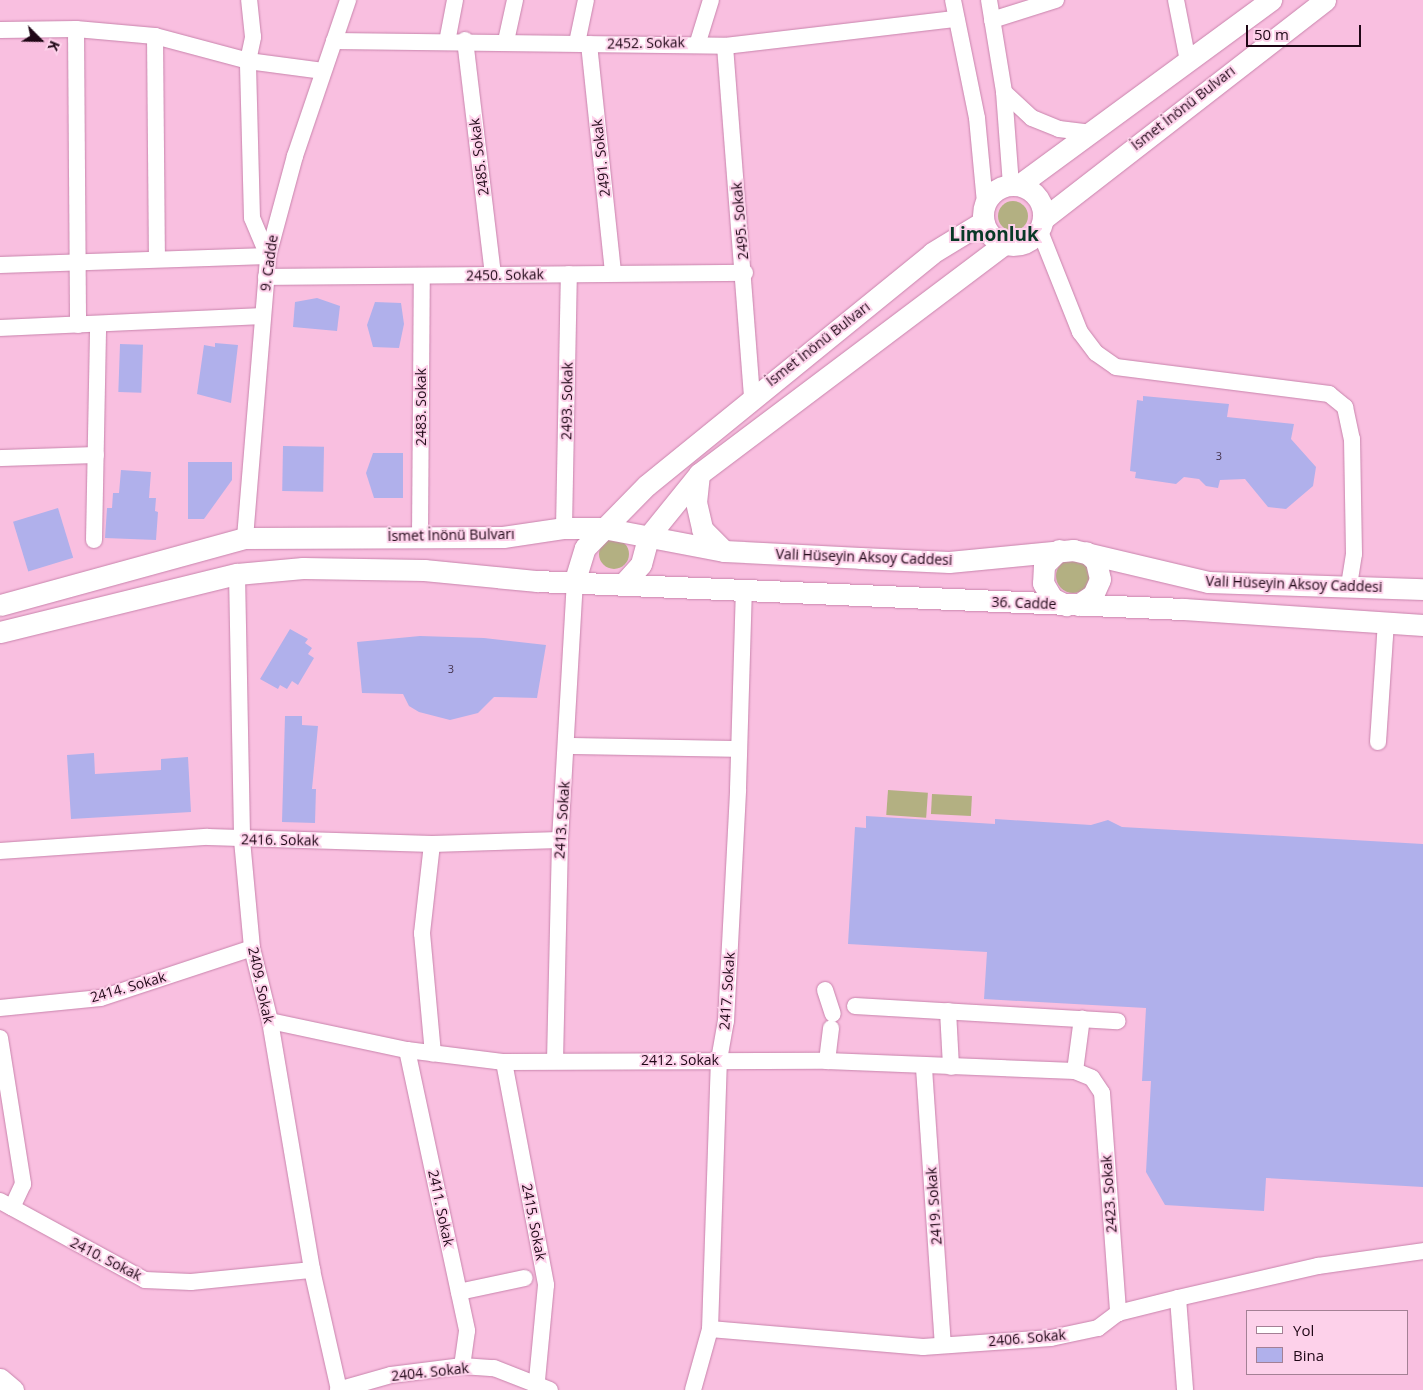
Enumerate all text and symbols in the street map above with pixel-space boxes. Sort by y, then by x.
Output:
north arrow [15,15,65,65]
scale bar [1248,15,1363,47]
text: 50 m [1254,24,1289,44]
street label: 2452. Sokak [607,34,685,52]
text: K [44,38,65,54]
street label: İsmet İnönü Bulvarı [1128,62,1238,154]
street label: 2485. Sokak [466,117,492,197]
street label: 2491. Sokak [589,118,613,198]
street label: 2495. Sokak [728,181,752,261]
district label: Limonluk [949,224,1039,246]
street label: 9. Cadde [257,234,281,292]
street label: 2450. Sokak [466,266,544,284]
street label: İsmet İnönü Bulvarı [763,298,873,390]
street label: 2493. Sokak [558,362,576,440]
street label: 2483. Sokak [413,368,429,446]
house number: 3 [1216,449,1222,463]
street label: İsmet İnönü Bulvarı [387,525,515,545]
street label: Vali Hüseyin Aksoy Caddesi [775,546,953,568]
street label: Vali Hüseyin Aksoy Caddesi [1205,573,1383,595]
street label: 36. Cadde [991,593,1057,613]
house number: 3 [448,662,454,676]
street label: 2413. Sokak [551,781,573,859]
street label: 2416. Sokak [241,831,319,849]
street label: 2409. Sokak [245,945,277,1025]
street label: 2417. Sokak [716,952,738,1030]
street label: 2414. Sokak [88,968,168,1006]
street label: 2412. Sokak [641,1052,719,1068]
street label: 2423. Sokak [1098,1155,1120,1233]
street label: 2419. Sokak [923,1167,945,1245]
street label: 2411. Sokak [425,1168,457,1248]
street label: 2415. Sokak [518,1182,550,1262]
street label: 2410. Sokak [67,1234,145,1284]
legend [1246,1310,1408,1375]
text: Yol [1293,1320,1314,1340]
street label: 2406. Sokak [987,1326,1067,1350]
text: Bina [1293,1345,1324,1365]
street label: 2404. Sokak [390,1360,470,1384]

